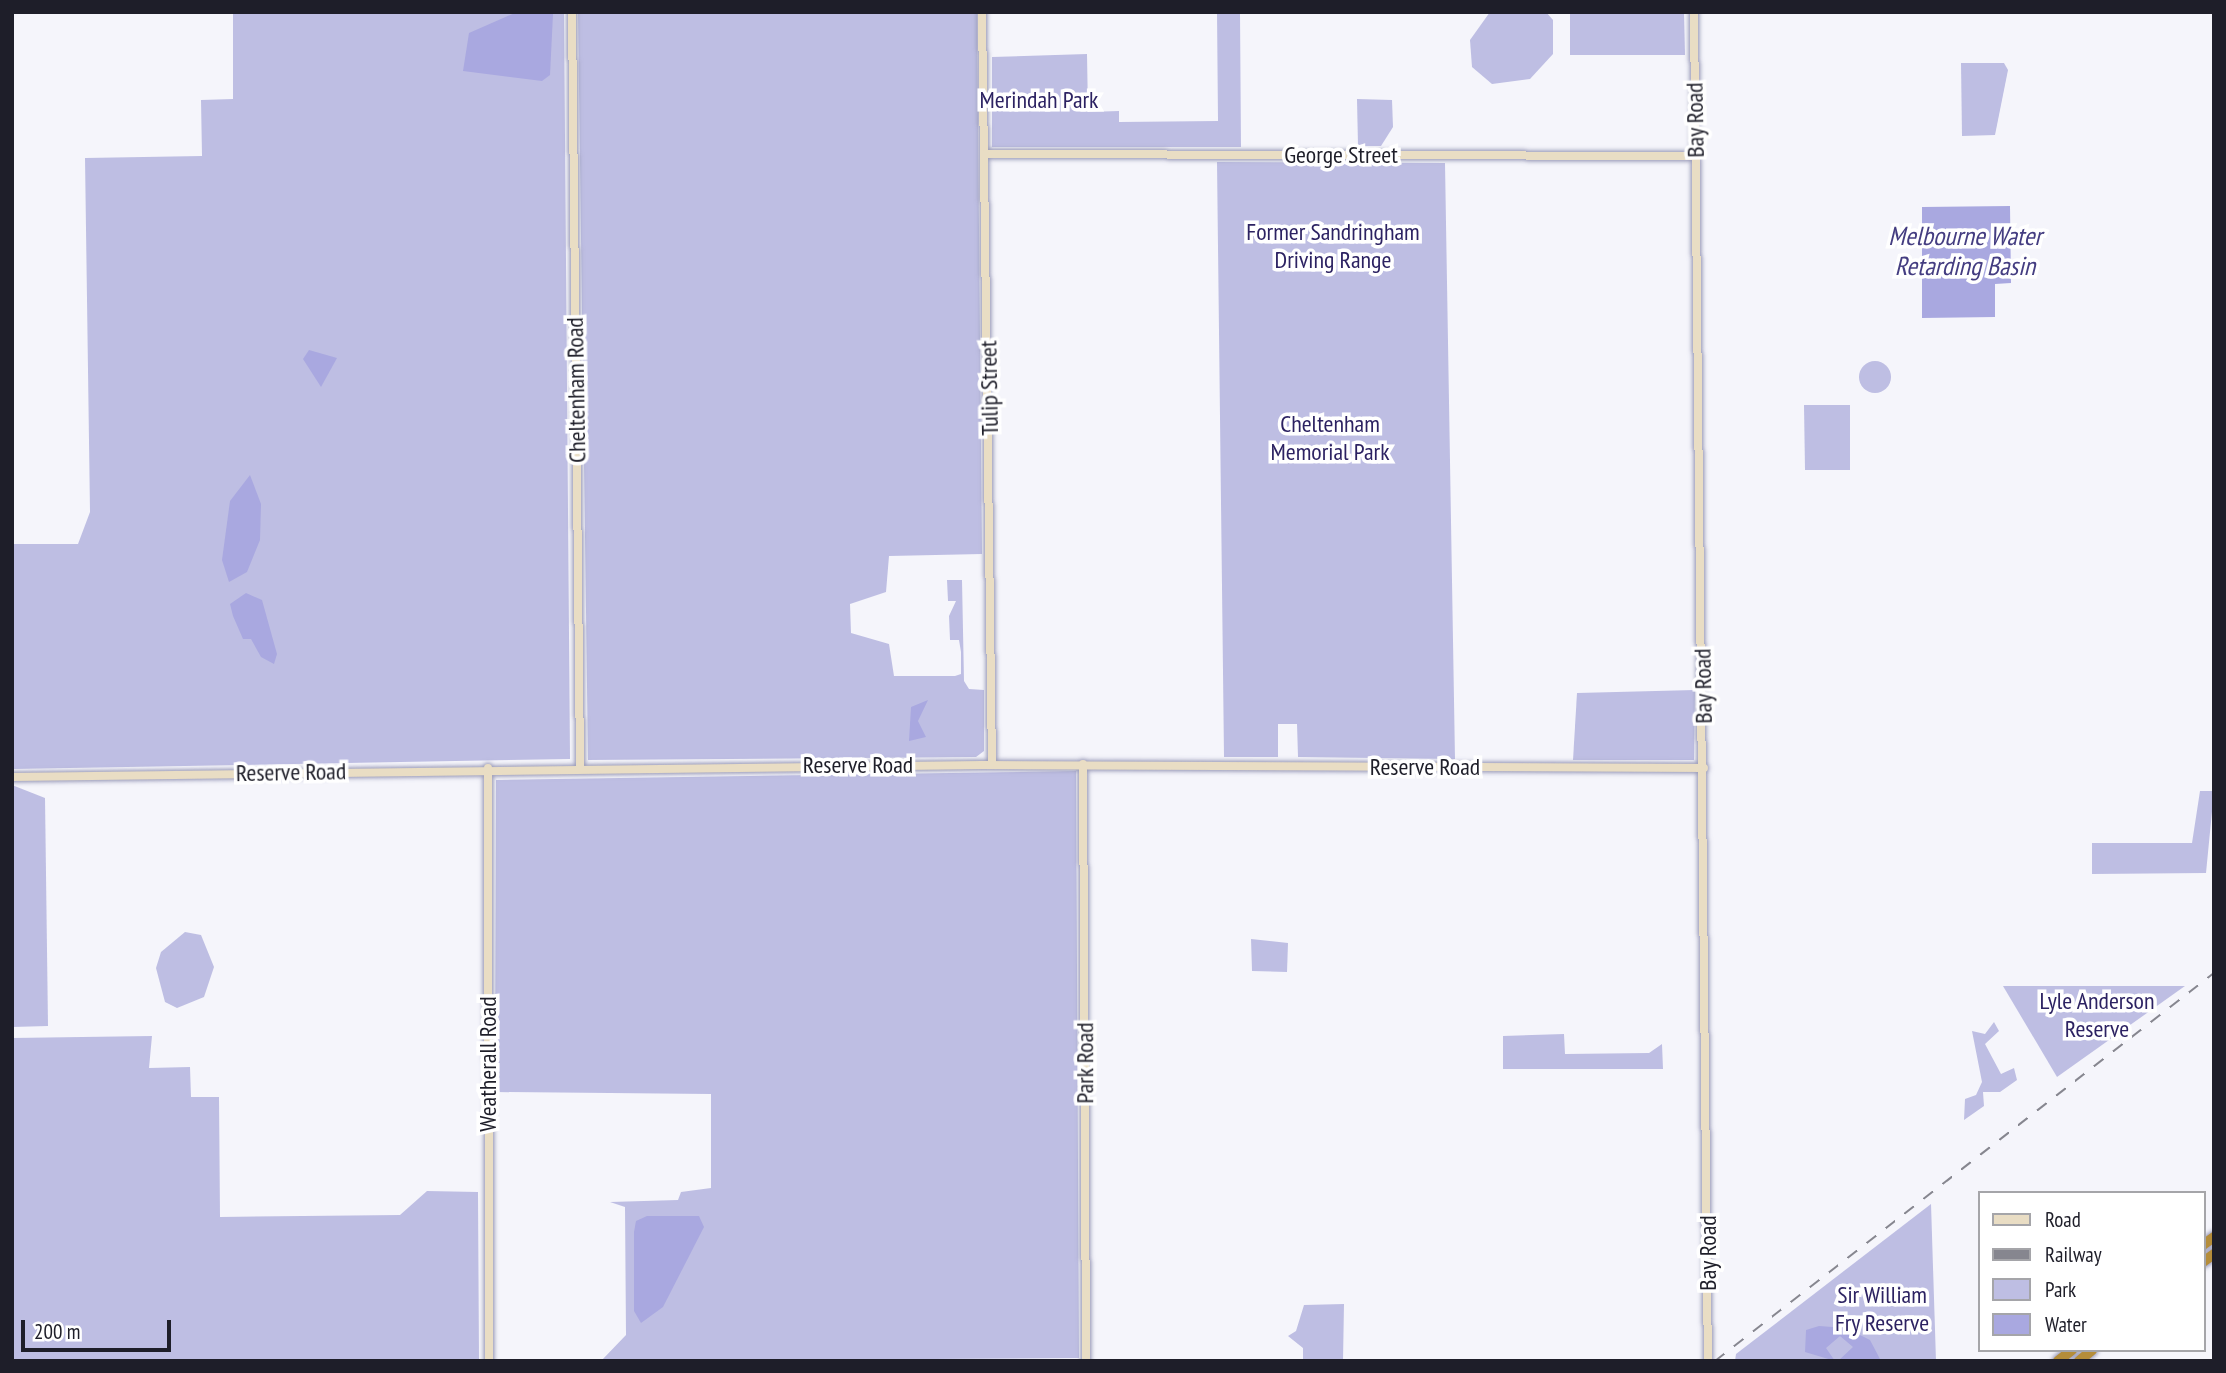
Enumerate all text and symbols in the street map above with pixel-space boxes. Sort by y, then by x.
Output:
street label: Bay Road [1680,82,1710,158]
park label: Merindah Park [980,86,1098,114]
street label: George Street [1284,141,1398,169]
park label: Former Sandringham Driving Range [1246,218,1420,274]
water label: Melbourne Water Retarding Basin [1888,220,2042,282]
street label: Cheltenham Road [560,317,592,463]
street label: Tulip Street [974,340,1004,436]
park label: Cheltenham Memorial Park [1271,410,1389,466]
street label: Bay Road [1688,648,1718,724]
street label: Reserve Road [803,751,913,779]
street label: Reserve Road [1370,753,1480,781]
street label: Reserve Road [236,757,346,787]
park label: Lyle Anderson Reserve [2039,987,2155,1043]
street label: Weatherall Road [474,996,502,1132]
street label: Park Road [1071,1022,1099,1104]
legend [1978,1191,2205,1352]
text: Road [2045,1206,2081,1233]
street label: Bay Road [1694,1215,1722,1291]
text: Railway [2045,1241,2102,1268]
text: Park [2045,1276,2076,1303]
park label: Sir William Fry Reserve [1835,1281,1929,1337]
scale bar [24,1306,175,1350]
text: Water [2045,1311,2087,1338]
text: 200 m [34,1318,80,1345]

